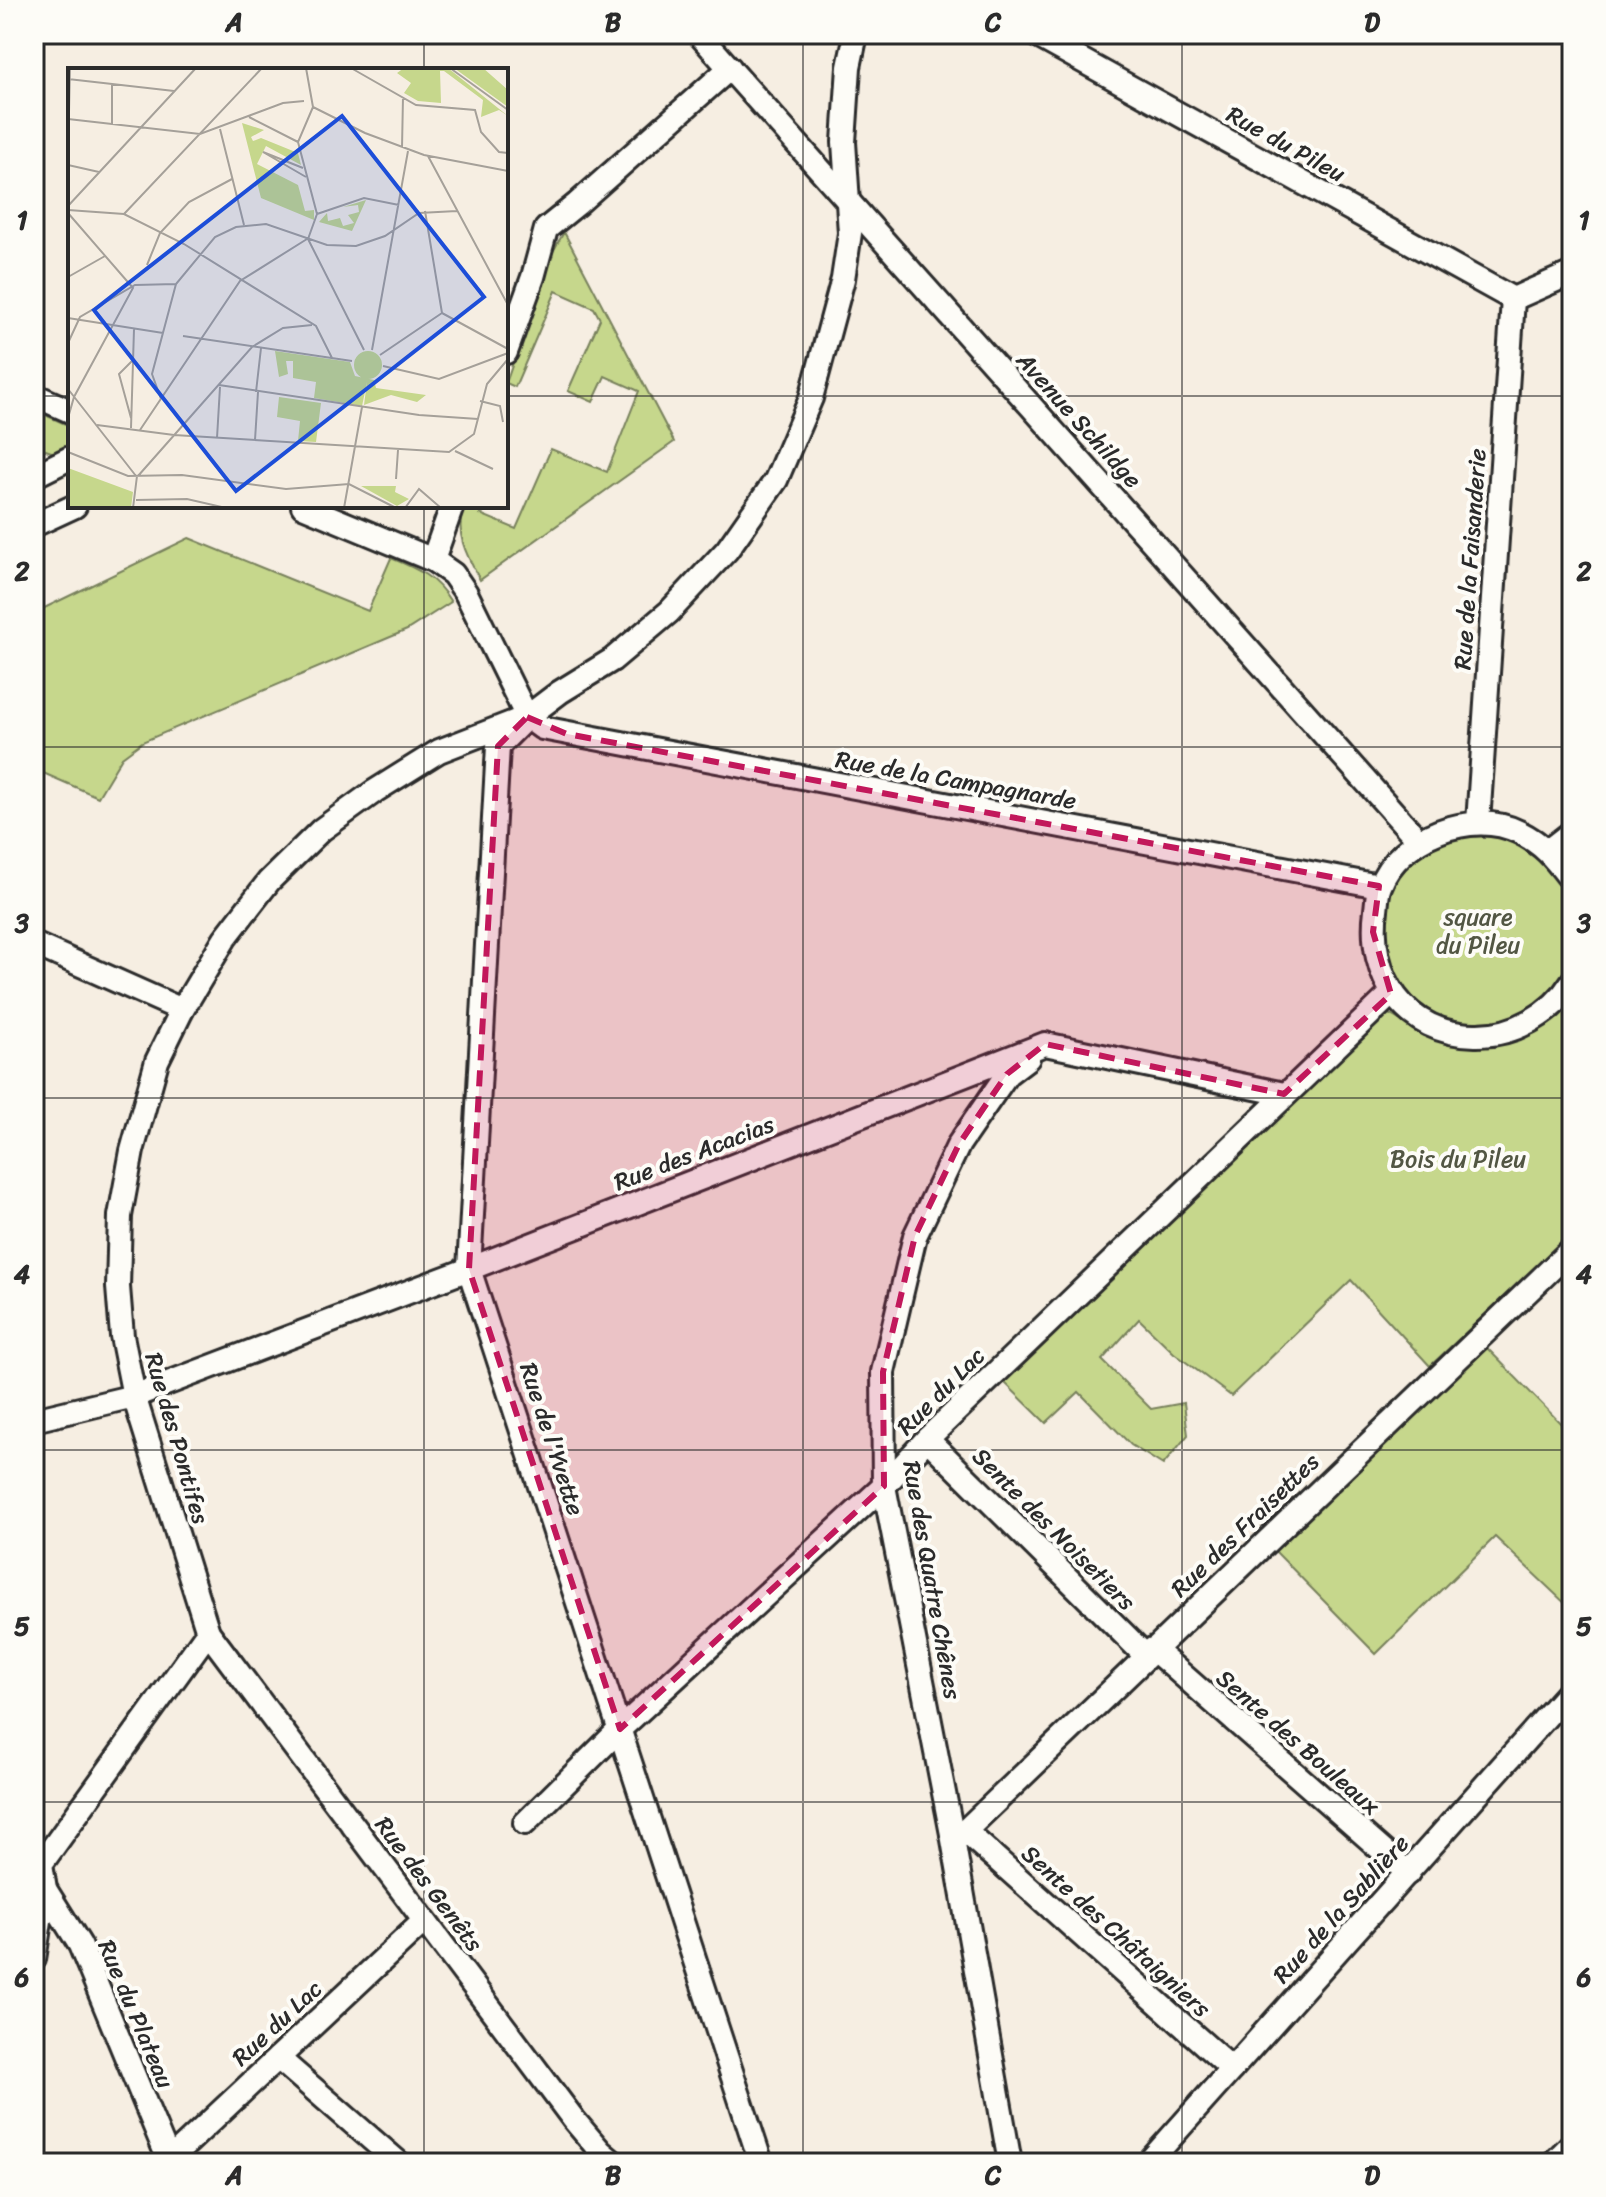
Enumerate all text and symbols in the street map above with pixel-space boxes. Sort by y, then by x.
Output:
text: A [224,0,243,45]
text: B [605,0,622,45]
text: C [984,0,1002,45]
text: D [1364,0,1380,45]
inset map [68,68,508,508]
street label: Rue du Pileu [1219,94,1354,194]
text: 1 [16,197,28,243]
text: 1 [1578,197,1590,243]
street label: Avenue Schildge [1005,341,1153,498]
street label: Rue de la Faisanderie [1441,447,1499,671]
text: 2 [13,548,30,594]
text: 2 [1575,548,1592,594]
street label: Rue de la Campagnarde [832,738,1080,822]
park label: square du Pileu [1436,896,1520,966]
text: 3 [14,900,30,946]
text: 3 [1576,900,1592,946]
street label: Rue des Acacias [608,1103,780,1203]
park label: Bois du Pileu [1390,1138,1526,1180]
text: 4 [14,1251,30,1297]
text: 4 [1576,1251,1592,1297]
street label: Rue du Lac [886,1336,996,1446]
street label: Rue des Pontifes [133,1348,222,1529]
street label: Rue de l'Yvette [507,1357,597,1521]
street label: Sente des Noisetiers [962,1437,1146,1621]
street label: Rue des Fraisettes [1160,1442,1330,1608]
street label: Rue des Quatre Chênes [890,1457,974,1704]
text: 5 [14,1603,30,1649]
text: 5 [1576,1603,1592,1649]
street label: Sente des Bouleaux [1206,1658,1390,1826]
street label: Rue des Genêts [364,1807,494,1961]
street label: Rue de la Sablière [1262,1825,1420,1993]
street label: Sente des Châtaigniers [1011,1834,1221,2029]
street label: Rue du Plateau [86,1933,186,2095]
text: 6 [14,1954,30,2000]
text: 6 [1576,1954,1592,2000]
street label: Rue du Lac [221,1969,333,2077]
text: A [224,2152,243,2197]
text: B [605,2152,622,2197]
text: C [984,2152,1002,2197]
text: D [1364,2152,1380,2197]

